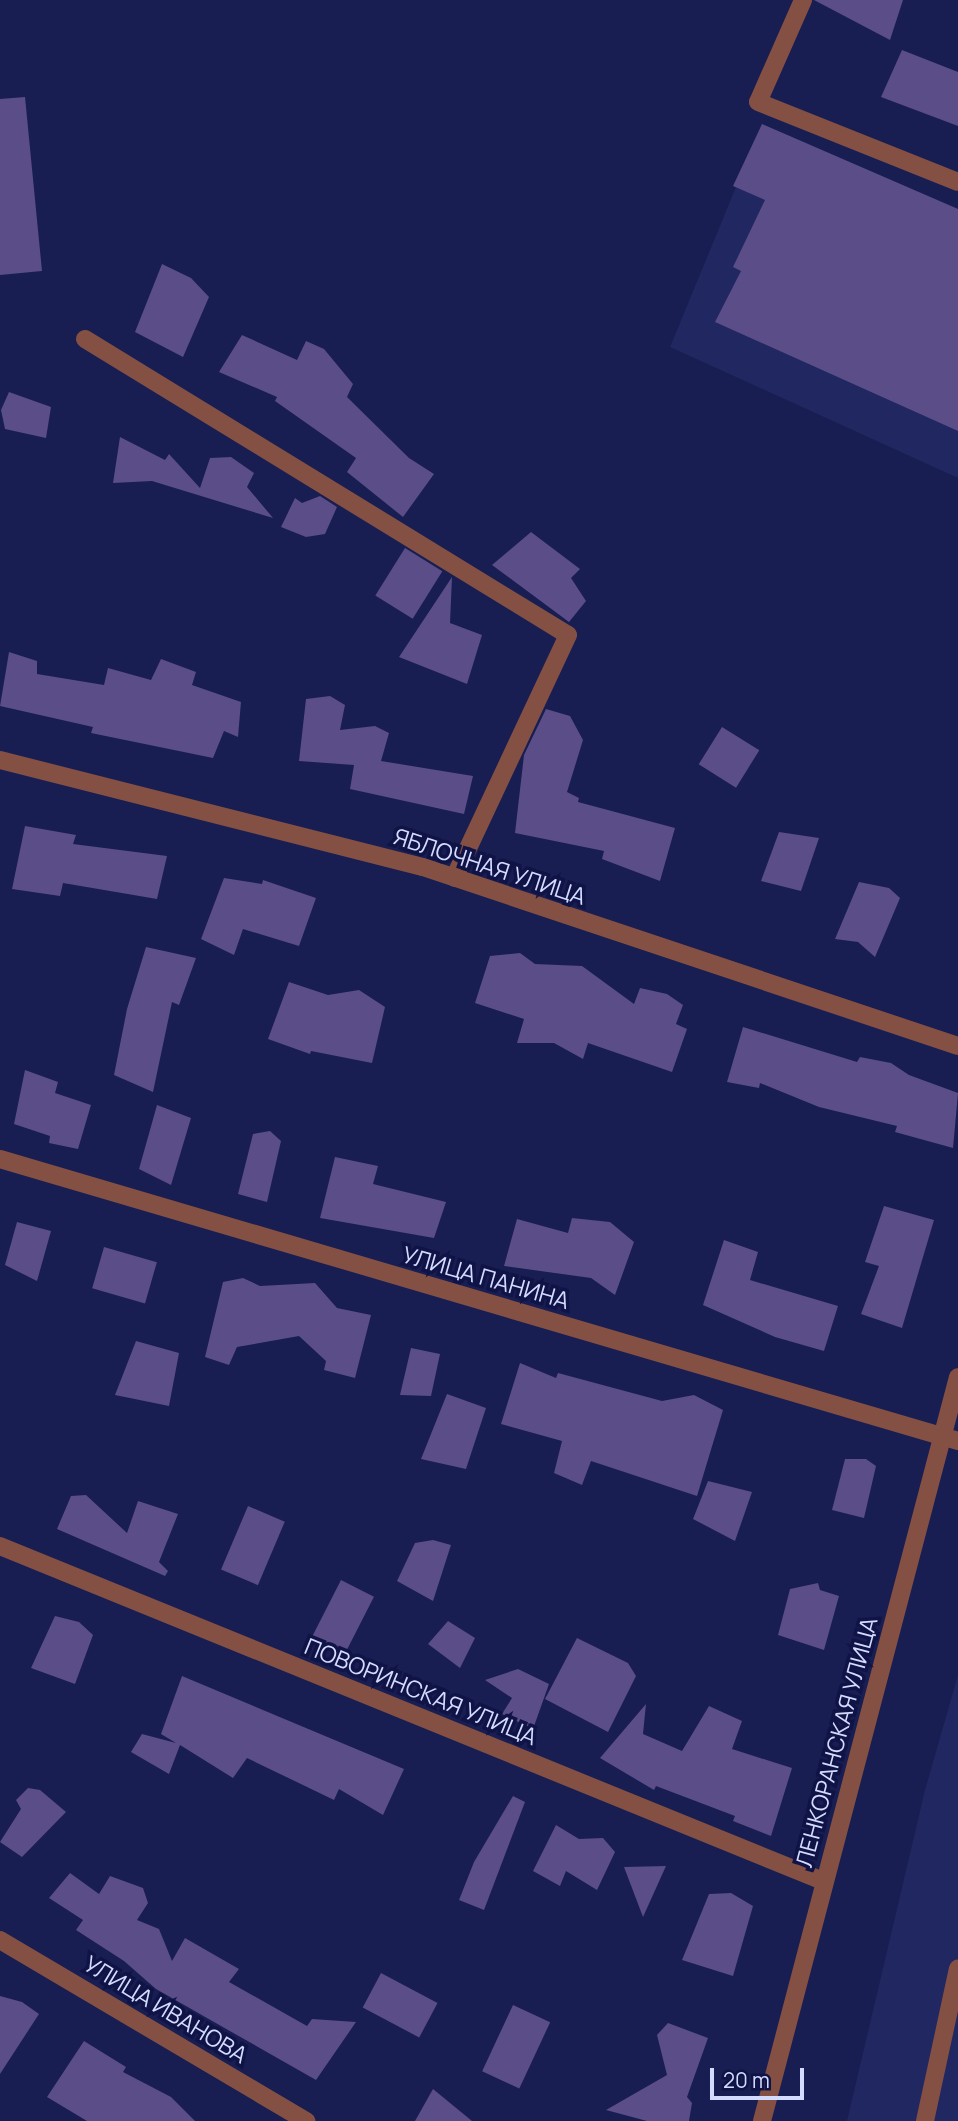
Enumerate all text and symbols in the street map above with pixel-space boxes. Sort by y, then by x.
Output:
street label: ЯБЛОЧНАЯ УЛИЦА [390,822,590,910]
street label: УЛИЦА ПАНИНА [399,1240,573,1314]
street label: ЛЕНКОРАНСКАЯ УЛИЦА [789,1614,883,1870]
street label: ПОВОРИНСКАЯ УЛИЦА [301,1632,541,1750]
street label: УЛИЦА ИВАНОВА [79,1949,253,2069]
scale bar [713,2054,808,2098]
text: 20 m [723,2066,770,2094]

